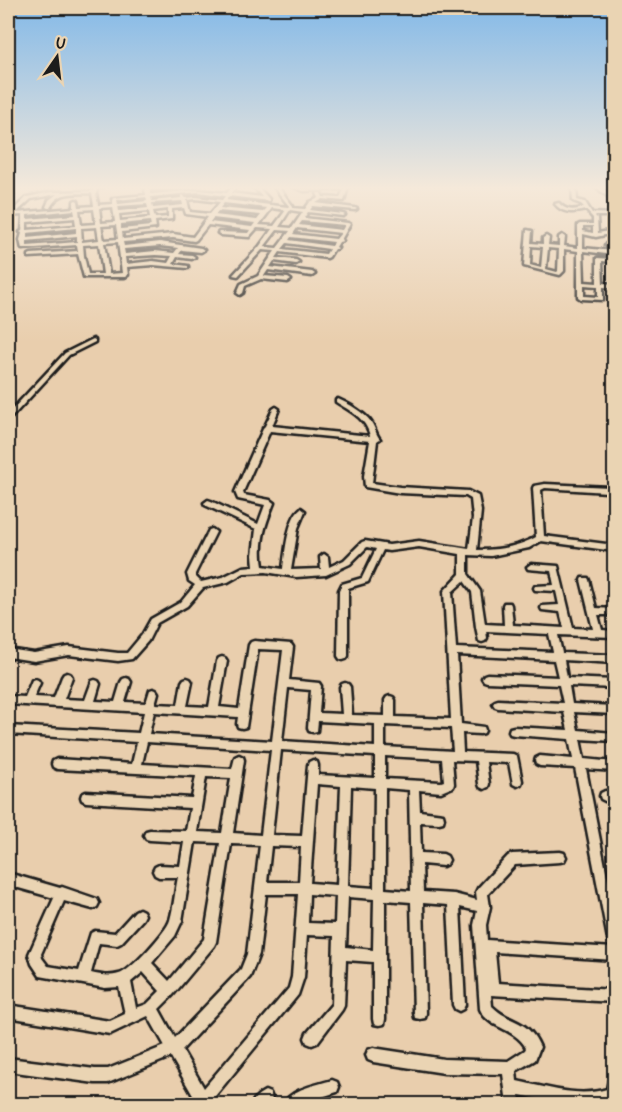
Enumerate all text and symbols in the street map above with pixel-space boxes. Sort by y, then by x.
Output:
north arrow [27,27,87,87]
text: U [54,31,68,54]

